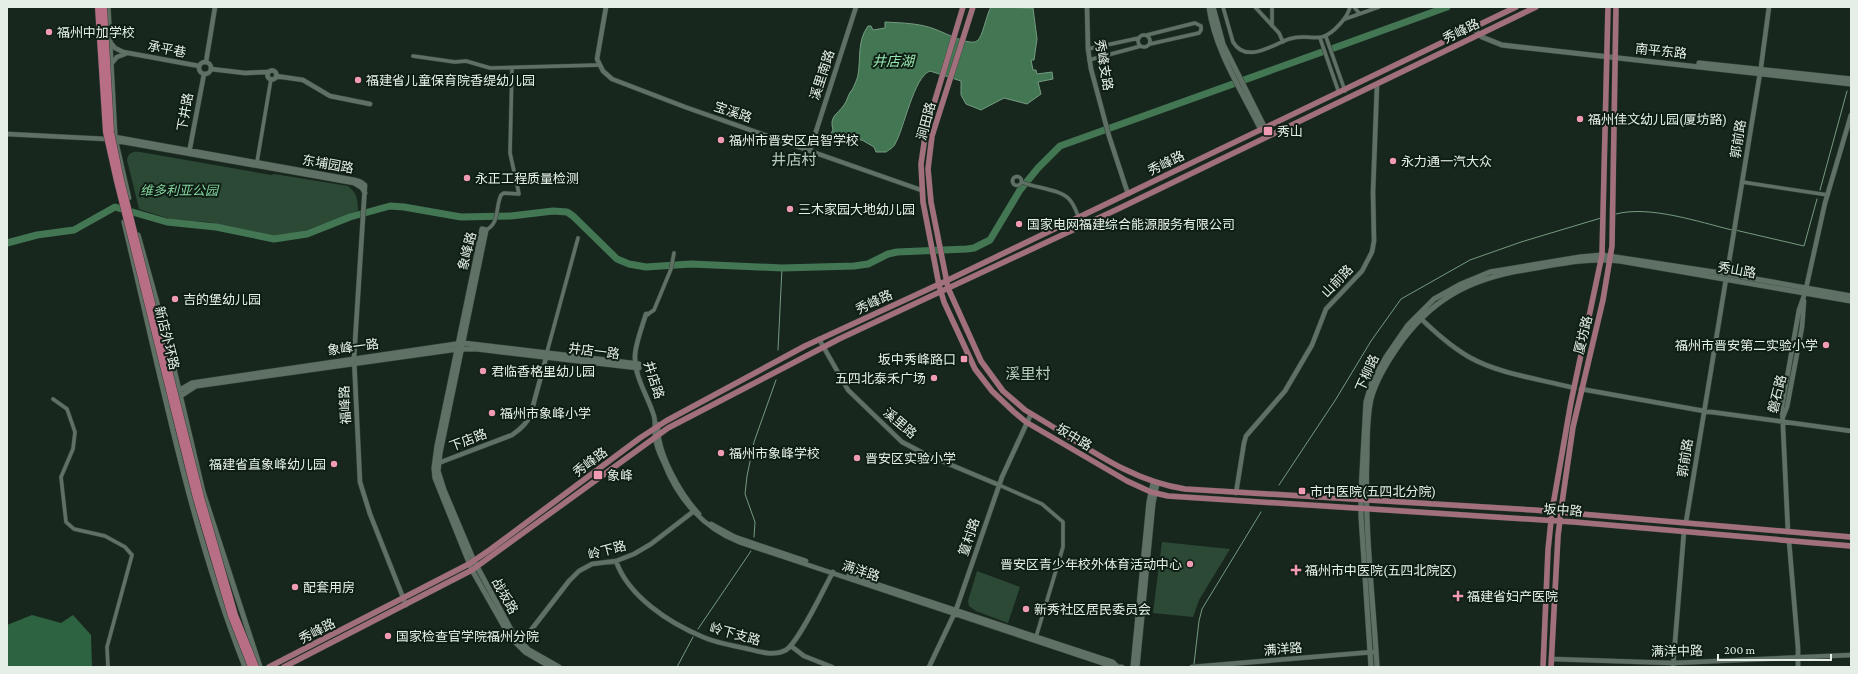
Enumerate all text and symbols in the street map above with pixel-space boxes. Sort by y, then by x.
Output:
street label: 秀峰路 [1440,16,1482,46]
place label: 福州中加学校 [57,25,135,40]
marker: 福州中加学校 [44,27,54,37]
street label: 承平巷 [146,38,188,60]
street label: 秀峰支路 [1092,38,1116,92]
street label: 南平东路 [1634,41,1688,61]
street label: 溪里南路 [807,48,837,102]
water label: 井店湖 [872,53,916,69]
place label: 福建省儿童保育院香缇幼儿园 [366,73,535,88]
marker: 福建省儿童保育院香缇幼儿园 [353,75,363,85]
street label: 下井路 [174,91,196,133]
street label: 宝溪路 [712,99,754,125]
street label: 涧田路 [914,100,938,142]
place label: 福州佳文幼儿园(厦坊路) [1588,112,1727,128]
marker: 福州佳文幼儿园(厦坊路) [1575,114,1585,124]
street label: 郭前路 [1728,119,1748,159]
place label: 秀山 [1277,124,1303,139]
marker: 秀山 [1262,125,1274,137]
place label: 福州市晋安区启智学校 [729,133,859,148]
marker: 福州市晋安区启智学校 [716,135,726,145]
street label: 秀峰路 [1145,148,1187,178]
district label: 井店村 [771,151,817,168]
street label: 东埔园路 [301,152,355,176]
place label: 永力通一汽大众 [1401,154,1492,169]
marker: 永力通一汽大众 [1388,156,1398,166]
place label: 永正工程质量检测 [475,171,579,186]
marker: 永正工程质量检测 [462,173,472,183]
park label: 维多利亚公园 [140,183,220,198]
place label: 三木家园大地幼儿园 [798,202,915,217]
marker: 三木家园大地幼儿园 [785,204,795,214]
place label: 国家电网福建综合能源服务有限公司 [1027,217,1235,232]
marker: 国家电网福建综合能源服务有限公司 [1014,219,1024,229]
street label: 象峰路 [455,230,479,272]
street label: 秀山路 [1716,259,1758,281]
street label: 山前路 [1318,262,1356,300]
street label: 秀峰路 [853,287,895,317]
place label: 吉的堡幼儿园 [183,292,261,307]
marker: 吉的堡幼儿园 [170,294,180,304]
street label: 新店外环路 [152,305,182,371]
street label: 厦坊路 [1571,314,1595,356]
street label: 象峰一路 [326,336,380,358]
place label: 福州市晋安第二实验小学 [1675,338,1818,353]
street label: 井店一路 [567,340,621,362]
marker: 福州市晋安第二实验小学 [1821,340,1831,350]
place label: 坂中秀峰路口 [878,352,956,367]
street label: 下柳路 [1352,352,1382,394]
marker: 坂中秀峰路口 [959,354,969,364]
street label: 井店路 [641,359,667,401]
place label: 君临香格里幼儿园 [491,364,595,379]
district label: 溪里村 [1005,365,1051,382]
marker: 君临香格里幼儿园 [478,366,488,376]
place label: 五四北泰禾广场 [835,371,926,386]
marker: 五四北泰禾广场 [929,373,939,383]
street label: 磐石路 [1765,373,1789,415]
street label: 福峰路 [336,385,354,425]
street label: 溪里路 [880,405,920,441]
place label: 福州市象峰小学 [500,406,591,421]
marker: 福州市象峰小学 [487,408,497,418]
street label: 坂中路 [1053,421,1095,453]
street label: 下店路 [447,426,489,454]
street label: 郭前路 [1675,438,1695,478]
street label: 秀峰路 [570,444,610,480]
place label: 福州市象峰学校 [729,446,820,461]
marker: 福州市象峰学校 [716,448,726,458]
place label: 晋安区实验小学 [865,451,956,466]
marker: 晋安区实验小学 [852,453,862,463]
place label: 福建省直象峰幼儿园 [209,457,326,472]
marker: 福建省直象峰幼儿园 [329,459,339,469]
place label: 象峰 [607,468,633,483]
marker: 象峰 [592,469,604,481]
place label: 市中医院(五四北分院) [1310,484,1436,500]
marker: 市中医院(五四北分院) [1297,486,1307,496]
street label: 坂中路 [1543,501,1583,519]
street label: 篁村路 [956,516,982,558]
street label: 岭下路 [586,538,628,562]
place label: 晋安区青少年校外体育活动中心 [1000,557,1182,572]
street label: 满洋路 [840,558,882,584]
marker: 晋安区青少年校外体育活动中心 [1185,559,1195,569]
place label: 福州市中医院(五四北院区) [1305,563,1457,579]
marker: 福州市中医院(五四北院区) [1290,564,1302,576]
street label: 战坂路 [489,575,521,617]
place label: 配套用房 [303,580,355,595]
marker: 配套用房 [290,582,300,592]
place label: 福建省妇产医院 [1467,589,1558,604]
marker: 福建省妇产医院 [1452,590,1464,602]
place label: 新秀社区居民委员会 [1034,602,1151,617]
marker: 新秀社区居民委员会 [1021,604,1031,614]
street label: 秀峰路 [296,615,338,647]
street label: 岭下支路 [708,620,762,648]
place label: 国家检查官学院福州分院 [396,629,539,644]
marker: 国家检查官学院福州分院 [383,631,393,641]
scale bar [1718,636,1831,662]
street label: 满洋路 [1263,640,1303,658]
street label: 满洋中路 [1651,643,1703,659]
text: 200 m [1724,643,1756,657]

